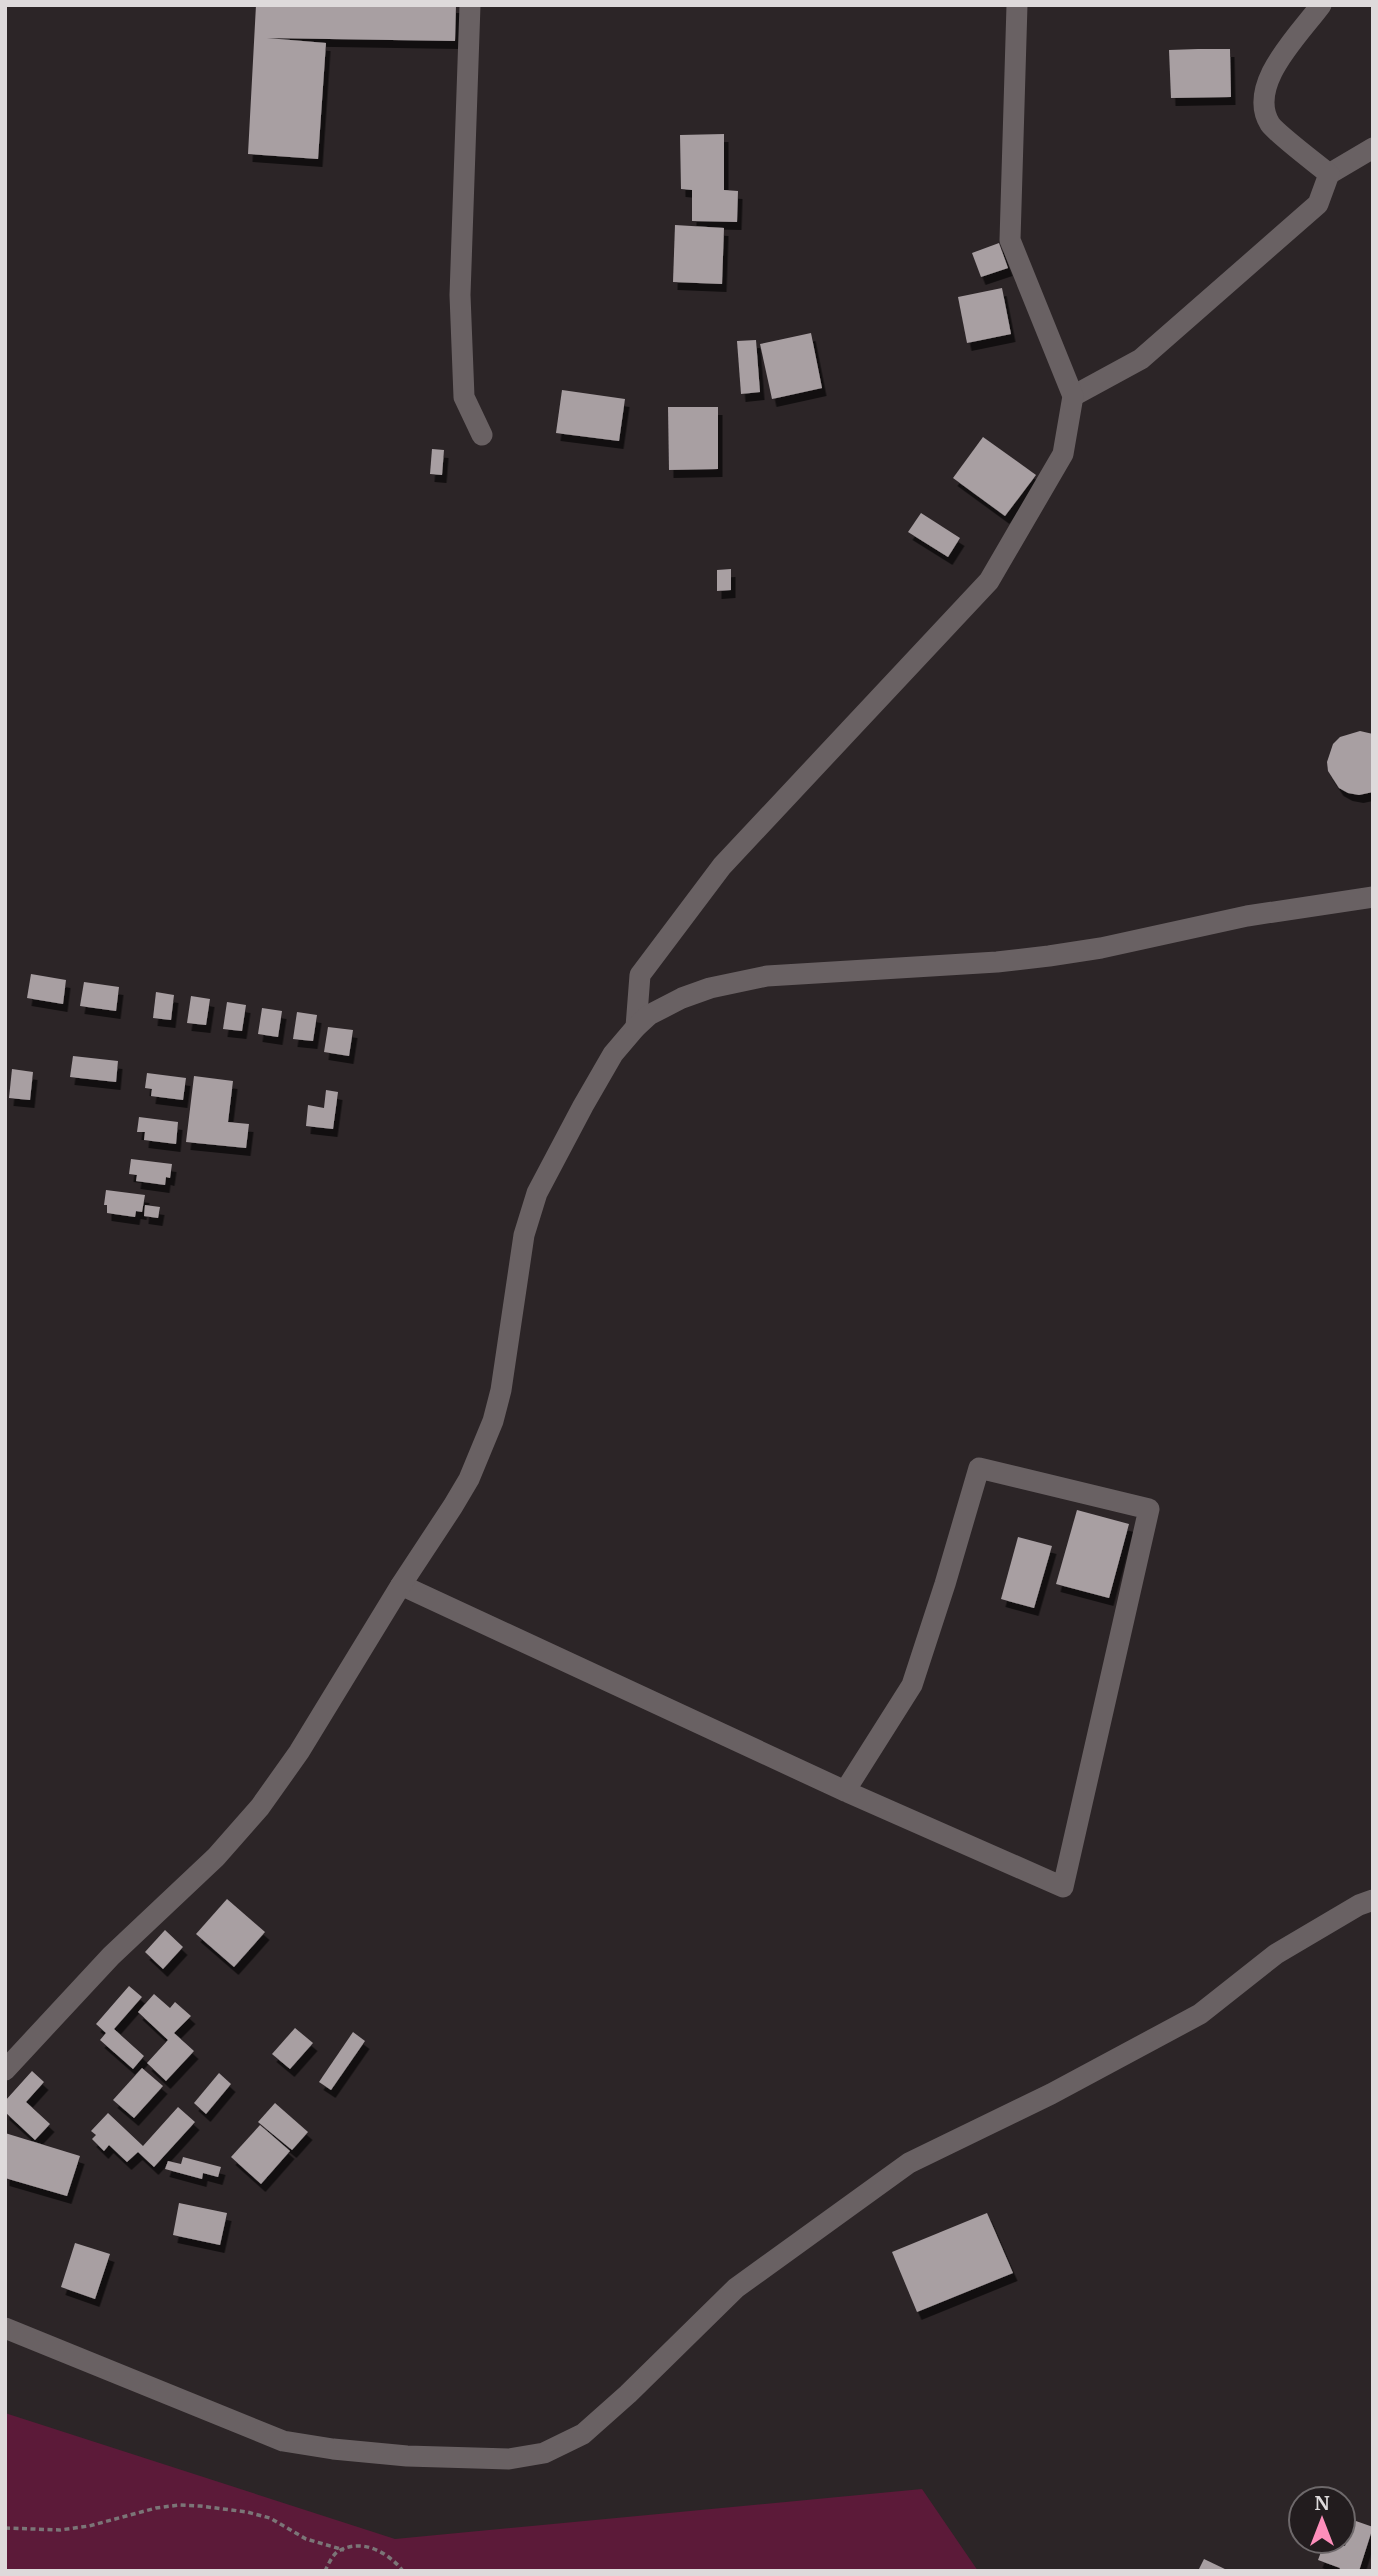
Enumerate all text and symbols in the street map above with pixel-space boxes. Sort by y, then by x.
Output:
north arrow [1287,2485,1357,2555]
text: N [1314,2491,1330,2515]

